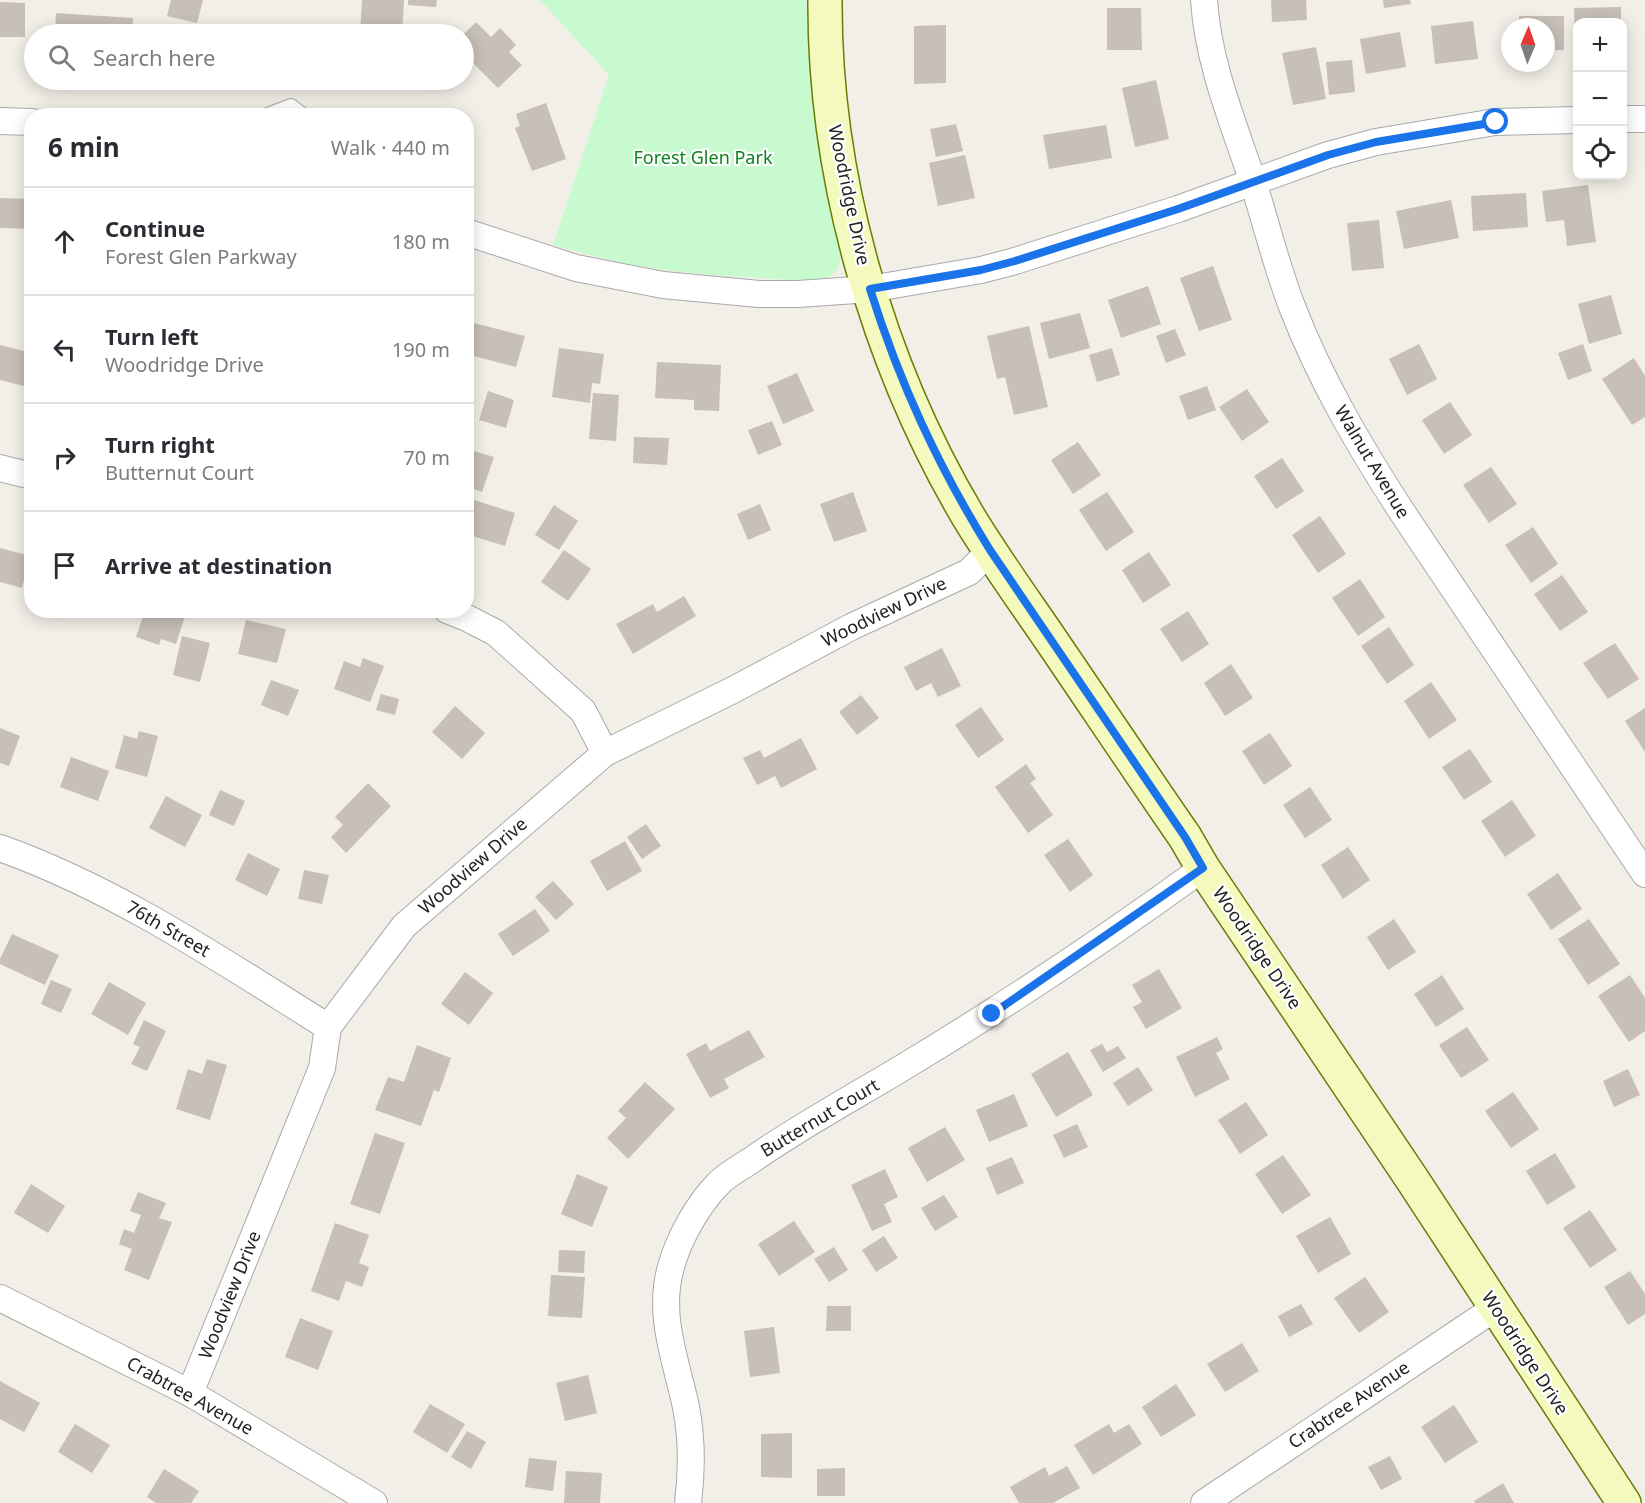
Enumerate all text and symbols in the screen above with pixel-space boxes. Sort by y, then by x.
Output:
north arrow [1501,18,1555,72]
map controls [1573,18,1627,180]
button: + [1573,18,1627,72]
search box [24,24,474,90]
icon: search [45,41,78,74]
text: Search here [93,42,215,72]
button: − [1573,72,1627,126]
route start [1482,108,1508,134]
street label: Woodridge Drive [823,122,877,267]
button: locate [1573,126,1627,180]
text: 6 min [48,129,120,165]
text: Walk · 440 m [331,134,450,161]
park label: Forest Glen Park [634,145,773,169]
text: Continue [105,213,205,243]
icon: ahead [48,225,81,258]
text: 180 m [392,228,450,255]
text: Forest Glen Parkway [105,243,297,270]
text: Turn left [105,321,199,351]
icon: left [48,333,81,366]
text: 190 m [392,336,450,363]
text: Woodridge Drive [105,351,264,378]
street label: Walnut Avenue [1330,401,1416,522]
text: Turn right [105,429,215,459]
icon: right [48,441,81,474]
text: 70 m [403,444,450,471]
text: Butternut Court [105,459,254,486]
icon: arrive [48,549,81,582]
text: Arrive at destination [105,550,332,580]
street label: Woodview Drive [817,570,950,652]
street label: Woodview Drive [413,812,532,919]
street label: Woodridge Drive [1208,882,1308,1013]
street label: 76th Street [122,894,215,962]
route end [978,1000,1004,1026]
street label: Butternut Court [756,1072,884,1162]
street label: Woodview Drive [192,1227,266,1362]
street label: Woodridge Drive [1477,1286,1575,1419]
street label: Crabtree Avenue [123,1350,258,1440]
street label: Crabtree Avenue [1283,1355,1414,1454]

